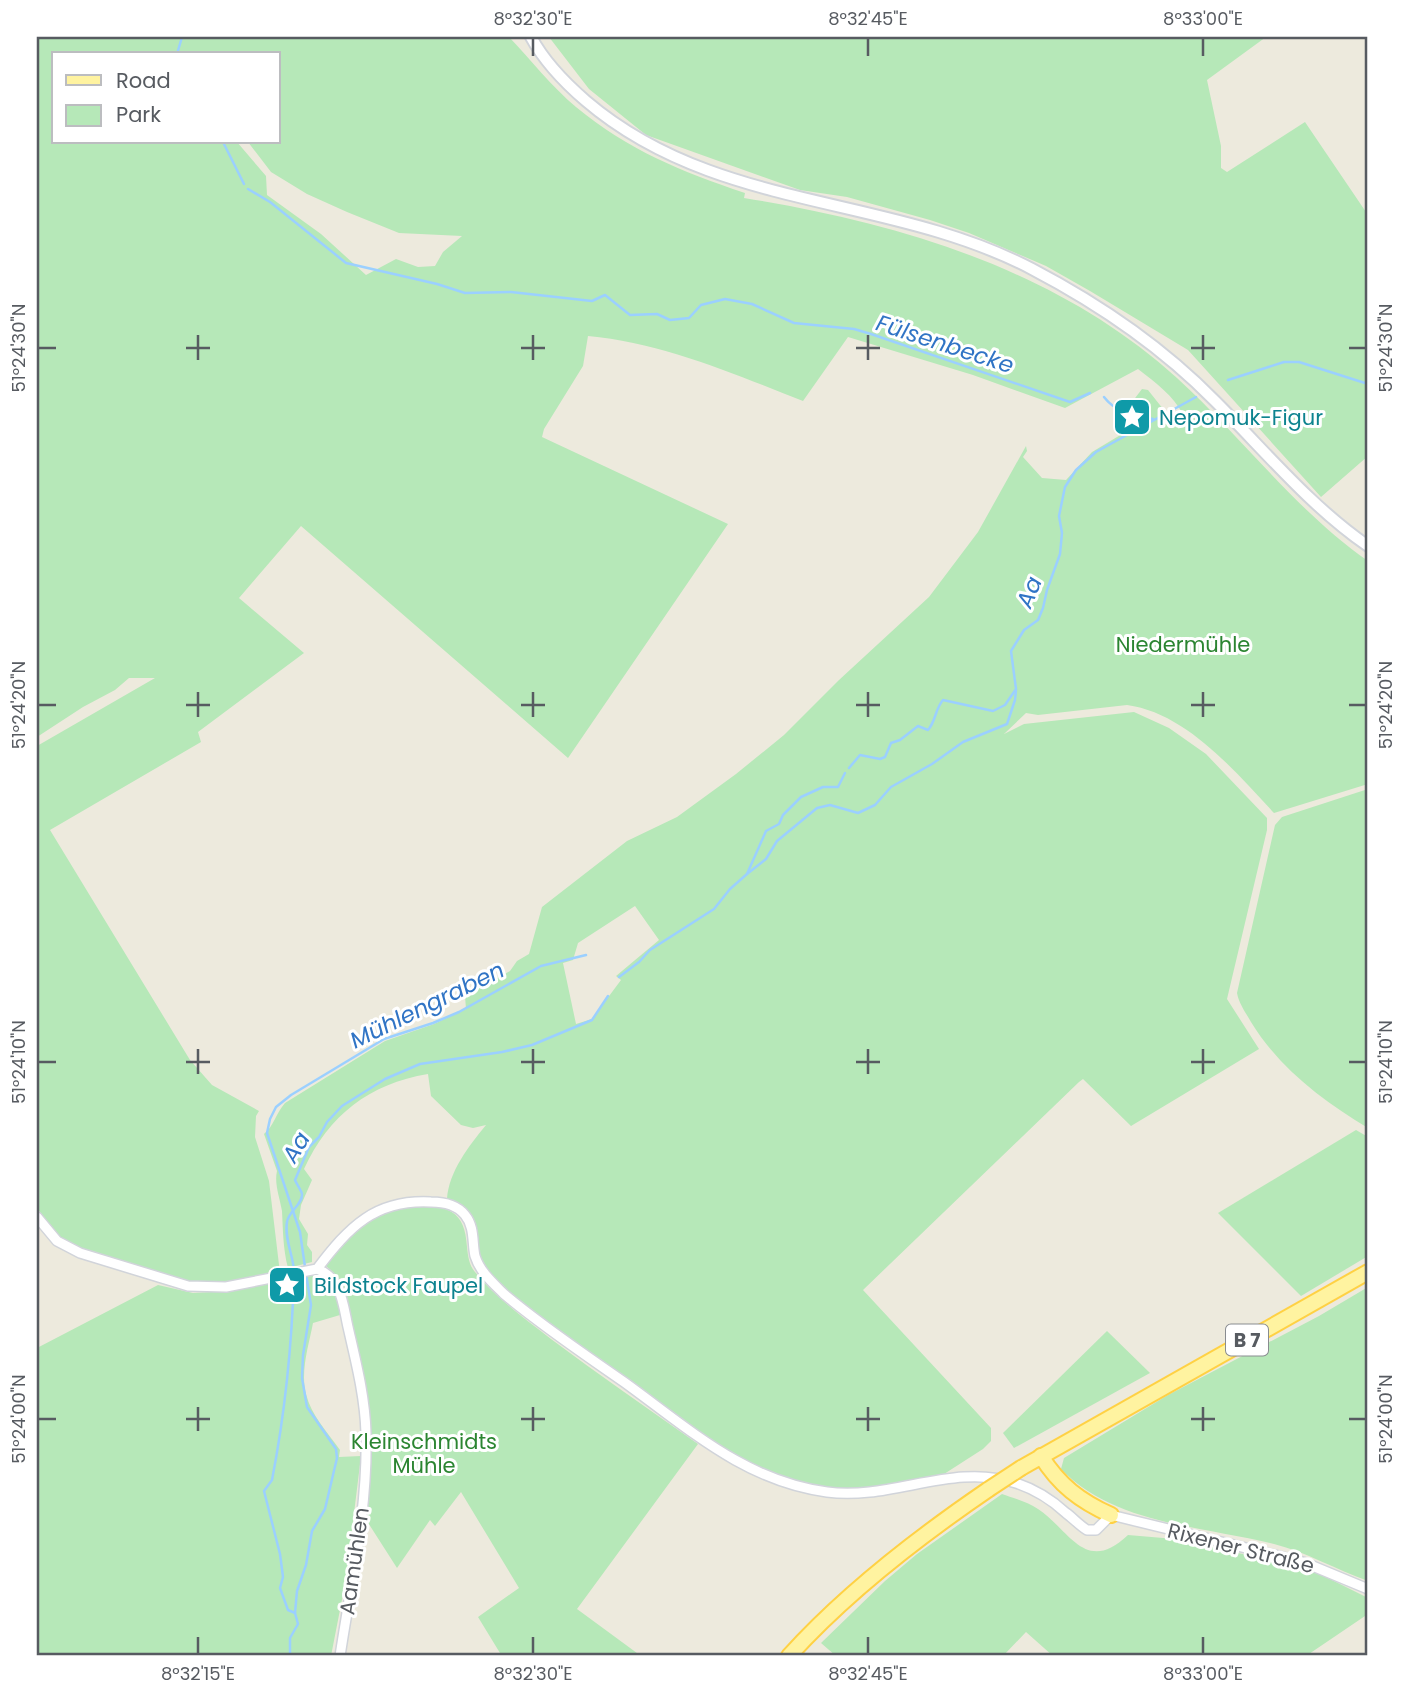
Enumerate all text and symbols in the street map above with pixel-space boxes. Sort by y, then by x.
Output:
text: 8°32'30"E [494,6,572,31]
text: 8°32'45"E [828,6,908,31]
text: 8°33'00"E [1163,6,1243,31]
legend [52,52,280,144]
text: Road [116,66,171,95]
text: Park [116,100,161,129]
text: 51°24'30"N [6,304,31,392]
text: 51°24'30"N [1373,304,1398,392]
water label: Fülsenbecke [872,307,1018,381]
place icon: Nepomuk-Figur [1111,396,1153,438]
place label: Nepomuk-Figur [1159,403,1323,432]
water label: Aa [1008,572,1050,613]
park label: Niedermühle [1116,630,1250,659]
text: 51°24'20"N [6,661,31,749]
text: 51°24'20"N [1373,661,1398,749]
water label: Mühlengraben [344,954,510,1056]
text: 51°24'10"N [6,1020,31,1104]
text: 51°24'10"N [1373,1020,1398,1104]
water label: Aa [274,1125,318,1169]
place icon: Bildstock Faupel [266,1264,308,1306]
place label: Bildstock Faupel [314,1271,483,1300]
road number: B 7 [1226,1324,1268,1356]
text: 51°24'00"N [6,1374,31,1464]
text: 51°24'00"N [1373,1374,1398,1464]
park label: Kleinschmidts Mühle [351,1427,497,1480]
street label: Aamühlen [332,1505,376,1617]
street label: Rixener Straße [1165,1516,1317,1580]
text: 8°32'15"E [161,1661,235,1686]
text: 8°32'30"E [494,1661,572,1686]
text: 8°32'45"E [828,1661,908,1686]
text: 8°33'00"E [1163,1661,1243,1686]

